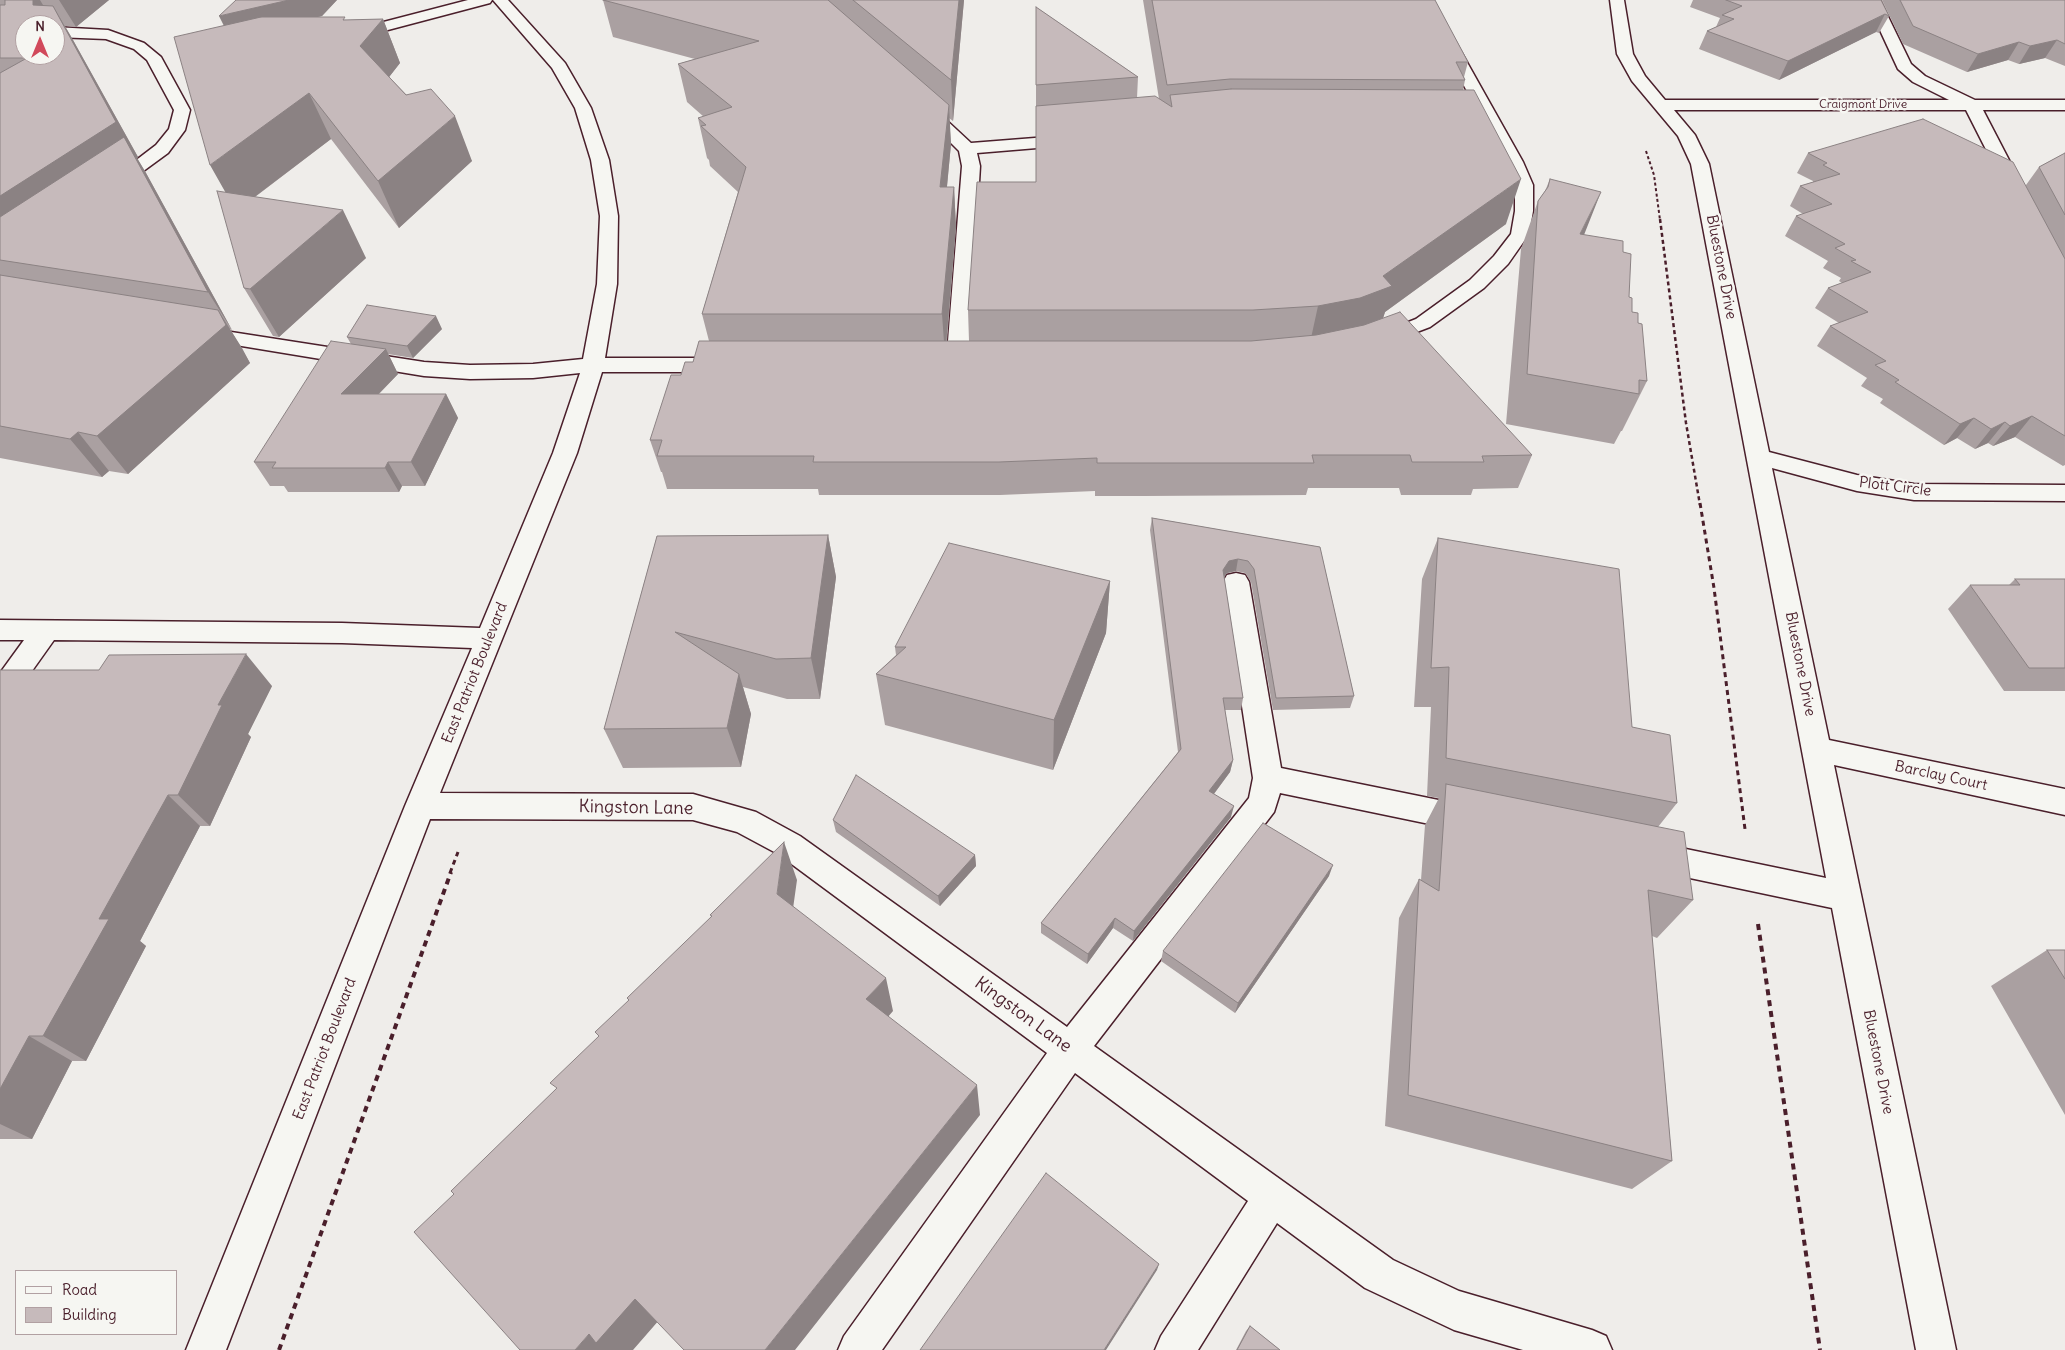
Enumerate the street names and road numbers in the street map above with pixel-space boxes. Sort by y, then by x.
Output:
street label: Craigmont Drive [1819,98,1907,112]
street label: Bluestone Drive [1702,213,1740,321]
street label: Plott Circle [1858,474,1932,500]
street label: East Patriot Boulevard [439,600,511,746]
street label: Bluestone Drive [1781,610,1819,718]
street label: Barclay Court [1893,757,1989,795]
street label: Kingston Lane [578,796,694,820]
street label: Kingston Lane [970,973,1076,1057]
street label: East Patriot Boulevard [290,976,360,1122]
street label: Bluestone Drive [1859,1008,1897,1116]

